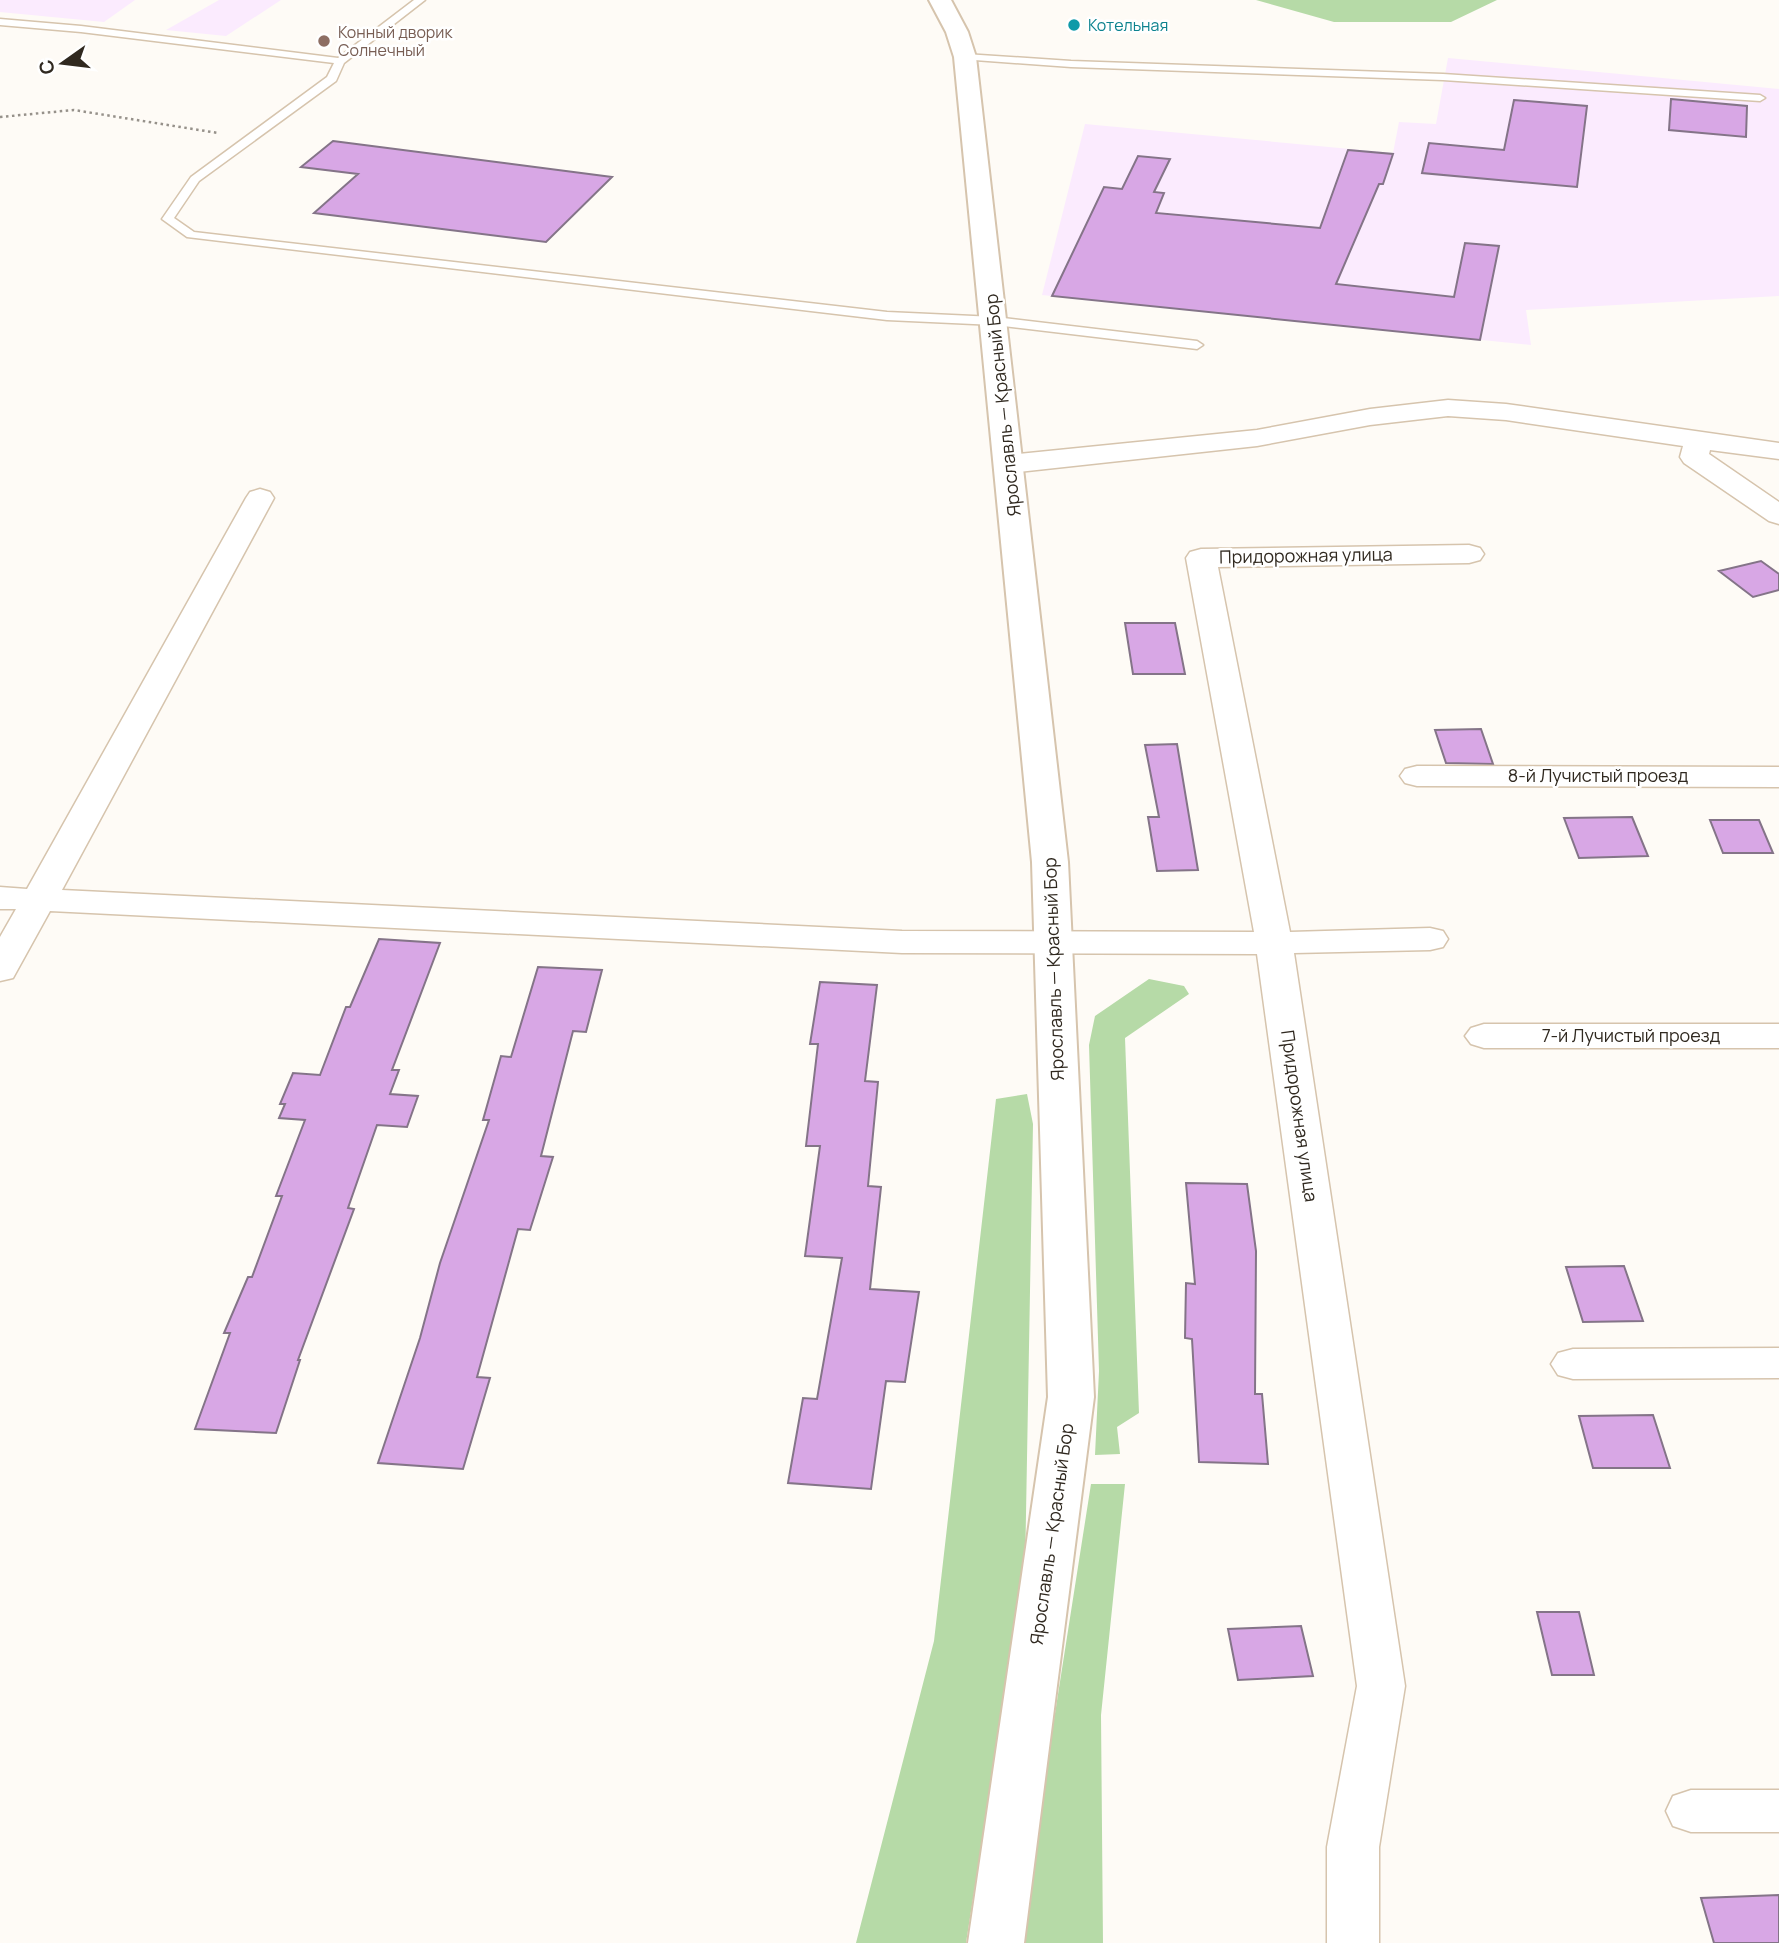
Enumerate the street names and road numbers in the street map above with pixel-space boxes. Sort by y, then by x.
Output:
street label: Ярославль — Красный Бор [978,293,1026,518]
street label: Придорожная улица [1219,541,1393,569]
street label: 8-й Лучистый проезд [1508,763,1688,787]
street label: Ярославль — Красный Бор [1037,857,1069,1081]
street label: 7-й Лучистый проезд [1542,1023,1721,1047]
street label: Придорожная улица [1276,1028,1324,1203]
street label: Ярославль — Красный Бор [1024,1421,1078,1646]

